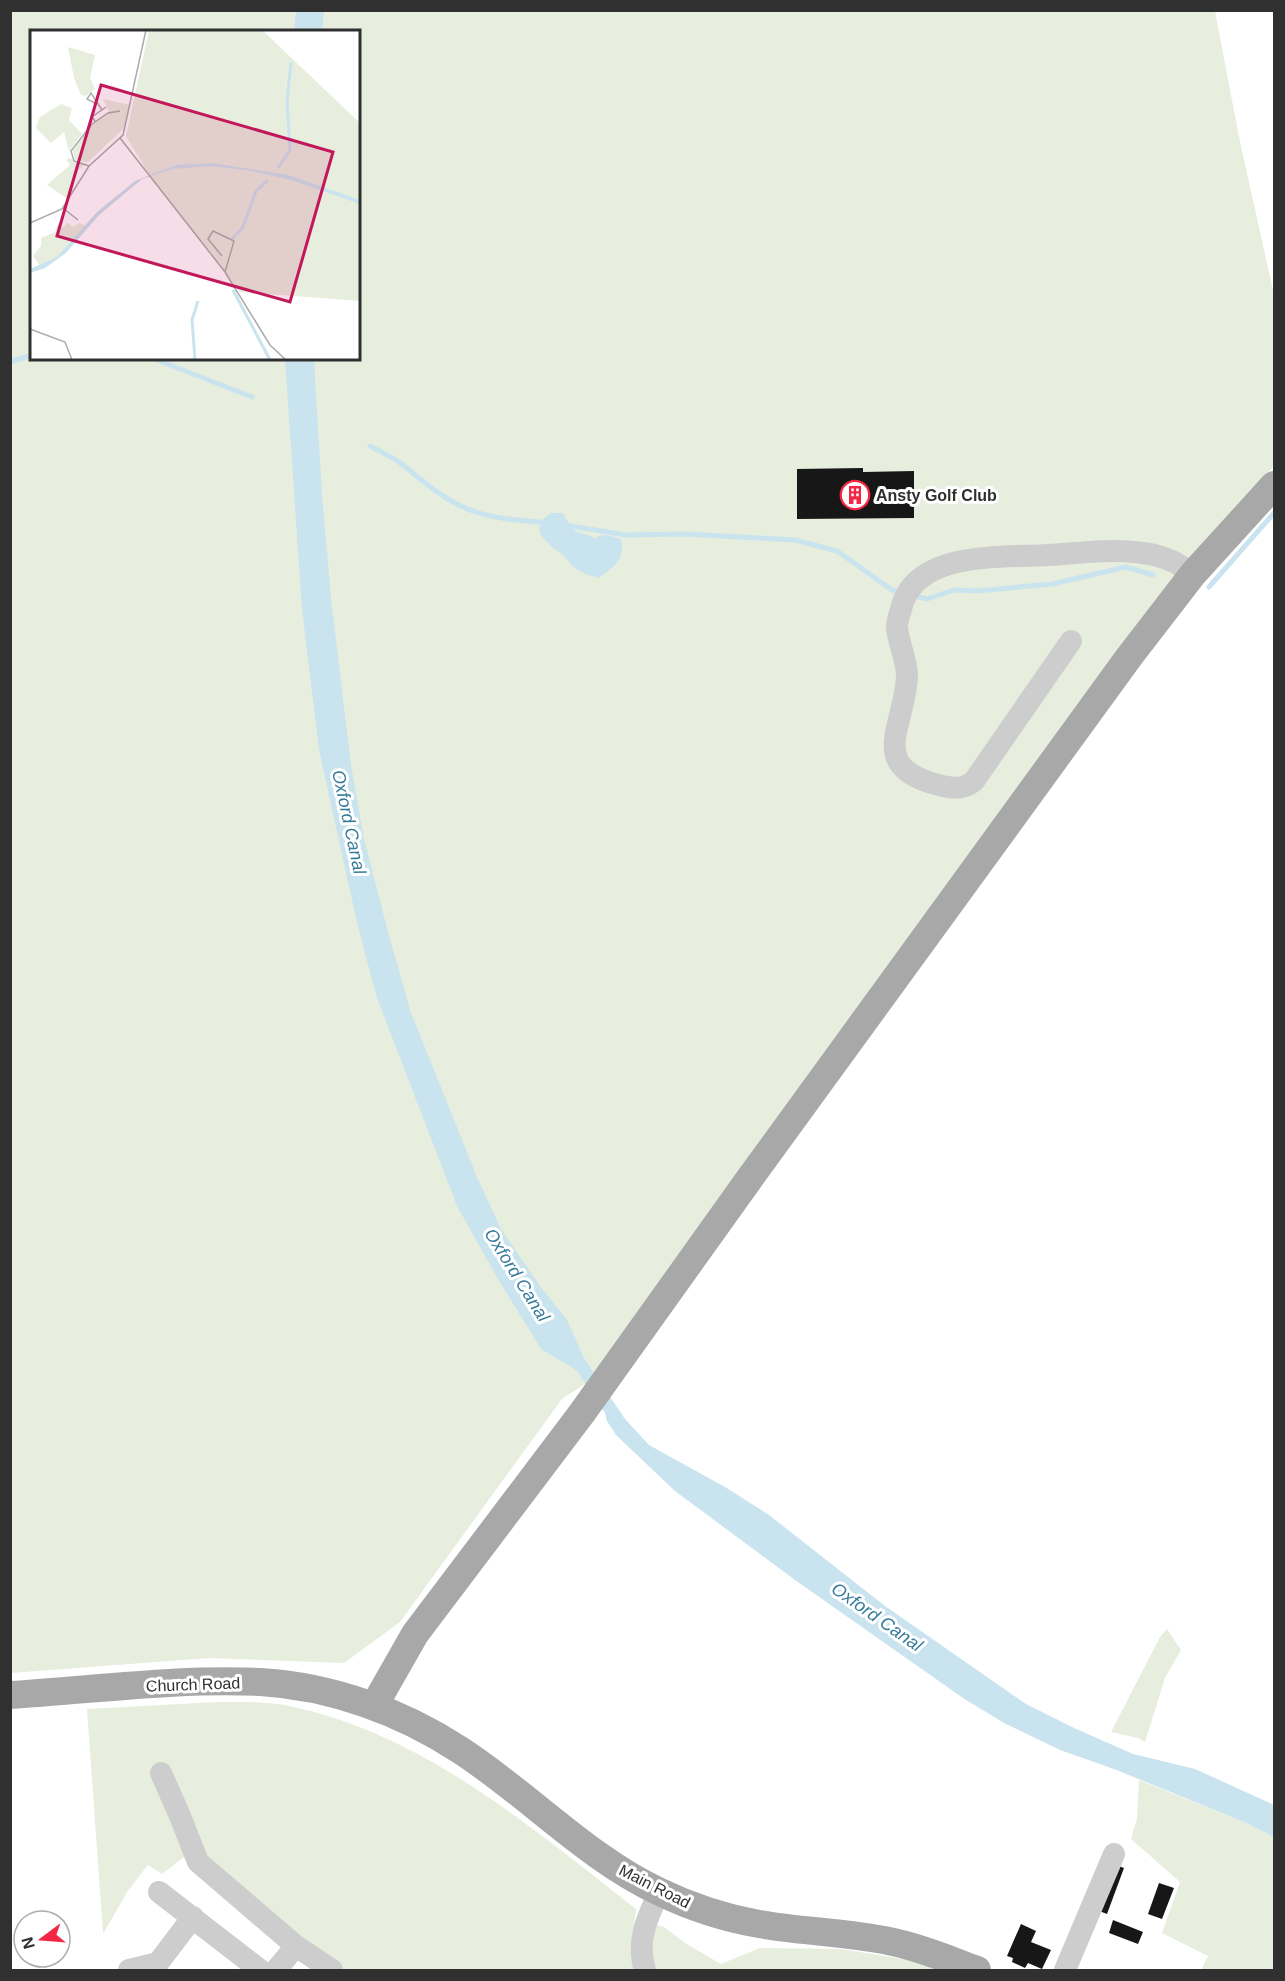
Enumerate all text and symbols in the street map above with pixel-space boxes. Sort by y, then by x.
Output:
inset map [30,30,360,360]
building icon: Ansty Golf Club [839,479,871,511]
place label: Ansty Golf Club [876,487,997,504]
water label: Oxford Canal [328,768,370,877]
water label: Oxford Canal [480,1225,554,1326]
water label: Oxford Canal [828,1578,927,1656]
street label: Church Road [146,1674,240,1695]
street label: Main Road [616,1861,693,1912]
north arrow [12,1909,72,1969]
text: N [18,1935,38,1951]

